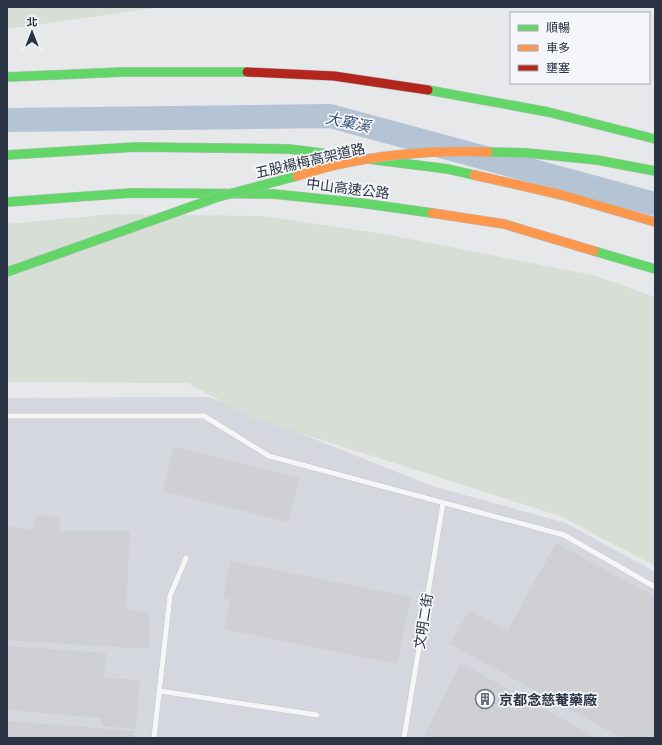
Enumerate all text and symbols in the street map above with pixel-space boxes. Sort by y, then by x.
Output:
north arrow [12,12,52,52]
legend [510,12,650,84]
text: 北 [27,14,38,29]
text: 順暢 [546,19,570,36]
text: 車多 [546,39,570,56]
text: 壅塞 [546,59,570,76]
water label: 大窠溪 [324,107,374,137]
street label: 五股楊梅高架道路 [253,138,367,182]
street label: 中山高速公路 [305,173,391,203]
street label: 文明二街 [409,592,437,650]
building icon: 京都念慈菴藥廠 [474,688,496,710]
place label: 京都念慈菴藥廠 [499,690,597,709]

